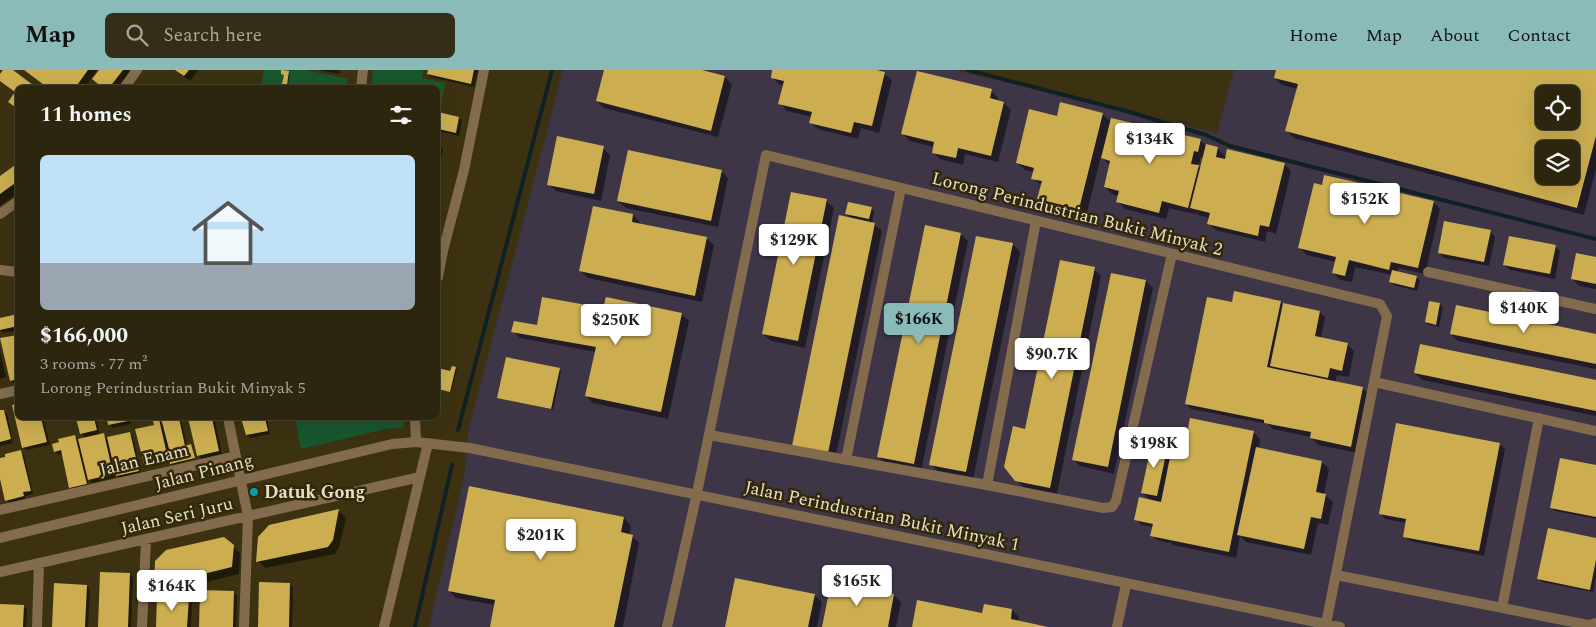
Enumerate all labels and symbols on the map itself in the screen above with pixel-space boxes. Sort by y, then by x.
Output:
pin: $134K [1115,122,1185,165]
street label: Lorong Perindustrian Bukit Minyak 2 [929,165,1225,263]
pin: $152K [1330,182,1400,225]
pin: $129K [759,224,829,266]
pin: $140K [1489,292,1559,334]
pin: $166K [884,302,954,345]
pin: $250K [581,304,651,346]
pin: $90.7K [1011,338,1093,380]
pin: $198K [1119,426,1189,469]
street label: Jalan Enam [97,437,191,483]
street label: Jalan Pinang [152,447,256,497]
street label: Jalan Perindustrian Bukit Minyak 1 [742,474,1022,558]
place label: Datuk Gong [264,479,365,506]
marker: Datuk Gong [248,486,260,498]
street label: Jalan Seri Juru [118,490,236,542]
pin: $201K [506,518,576,561]
pin: $165K [822,564,892,607]
pin: $164K [137,570,207,612]

